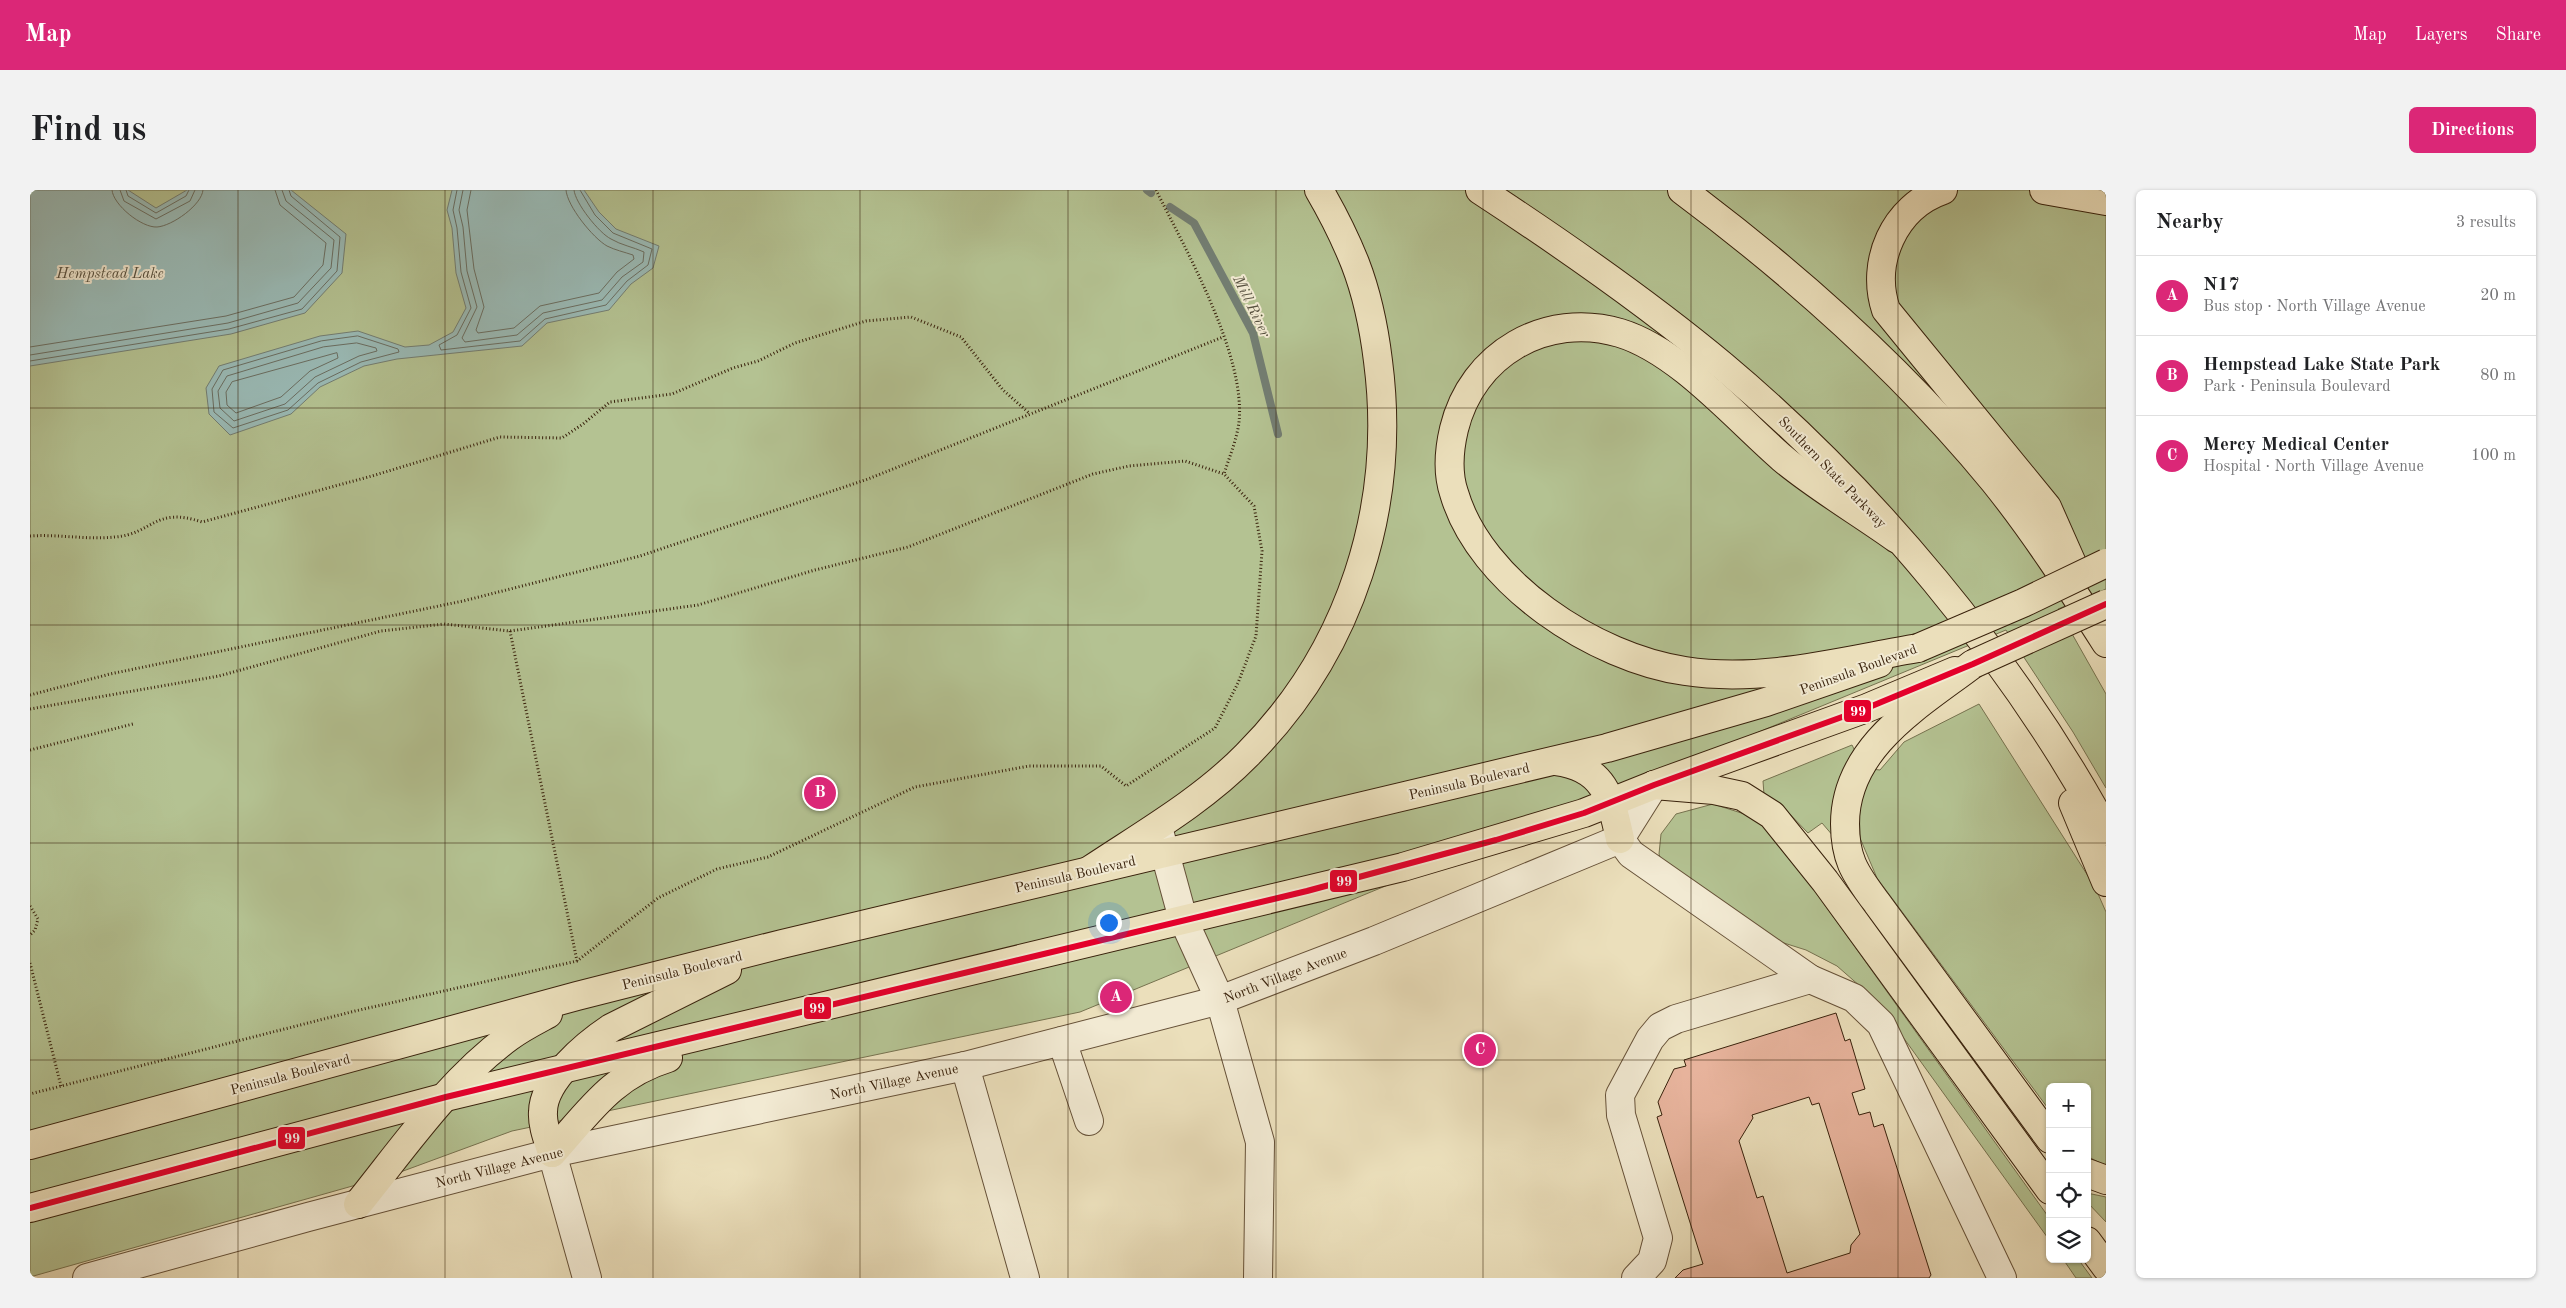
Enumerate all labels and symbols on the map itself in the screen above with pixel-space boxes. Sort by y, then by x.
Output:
water label: Hempstead Lake [55,267,164,282]
water label: Mill River [1229,272,1272,340]
street label: Southern State Parkway [1776,414,1889,531]
street label: Peninsula Boulevard [1798,642,1919,698]
line badge: 99 [1843,699,1872,723]
text: 99 [1850,705,1866,719]
street label: Peninsula Boulevard [1407,761,1531,803]
pin: B [804,774,836,812]
street label: Peninsula Boulevard [1013,854,1137,896]
line badge: 99 [1329,869,1358,893]
text: 99 [1336,875,1352,889]
your location [1096,910,1122,936]
street label: North Village Avenue [1222,946,1349,1006]
street label: Peninsula Boulevard [621,949,744,993]
pin: A [1100,978,1132,1016]
line badge: 99 [803,996,832,1020]
text: 99 [809,1002,825,1016]
pin: C [1464,1031,1496,1069]
street label: Peninsula Boulevard [229,1052,352,1098]
street label: North Village Avenue [829,1062,960,1102]
line badge: 99 [277,1126,306,1150]
text: 99 [284,1132,300,1146]
street label: North Village Avenue [434,1145,564,1191]

